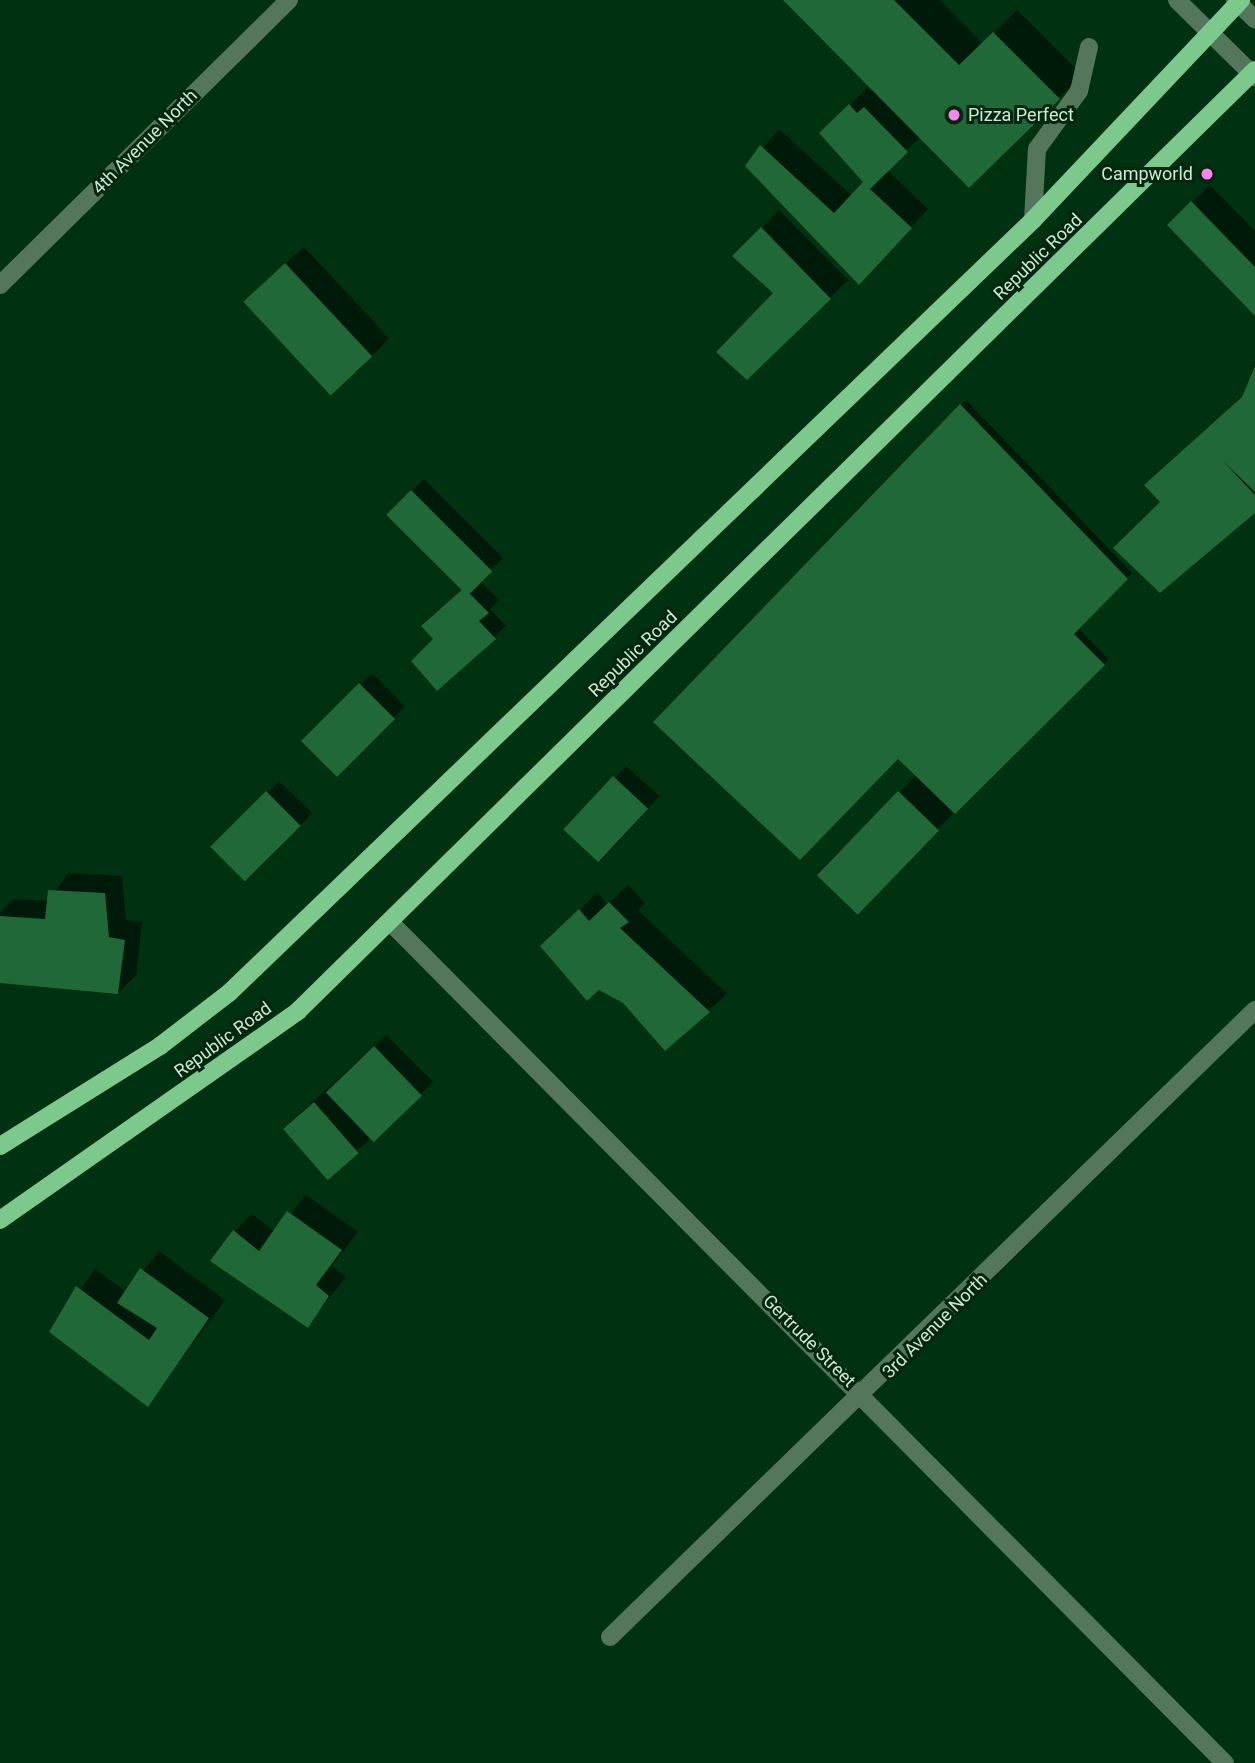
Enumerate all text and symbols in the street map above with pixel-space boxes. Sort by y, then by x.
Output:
street label: 4th Avenue North [88,85,202,199]
place label: Pizza Perfect [968,104,1074,126]
marker: Pizza Perfect [946,107,962,123]
place label: Campworld [1101,163,1193,185]
marker: Campworld [1199,166,1215,182]
street label: Republic Road [989,209,1087,305]
street label: Republic Road [584,606,682,702]
street label: Republic Road [170,998,276,1082]
street label: 3rd Avenue North [878,1269,992,1383]
street label: Gertrude Street [758,1290,860,1392]

